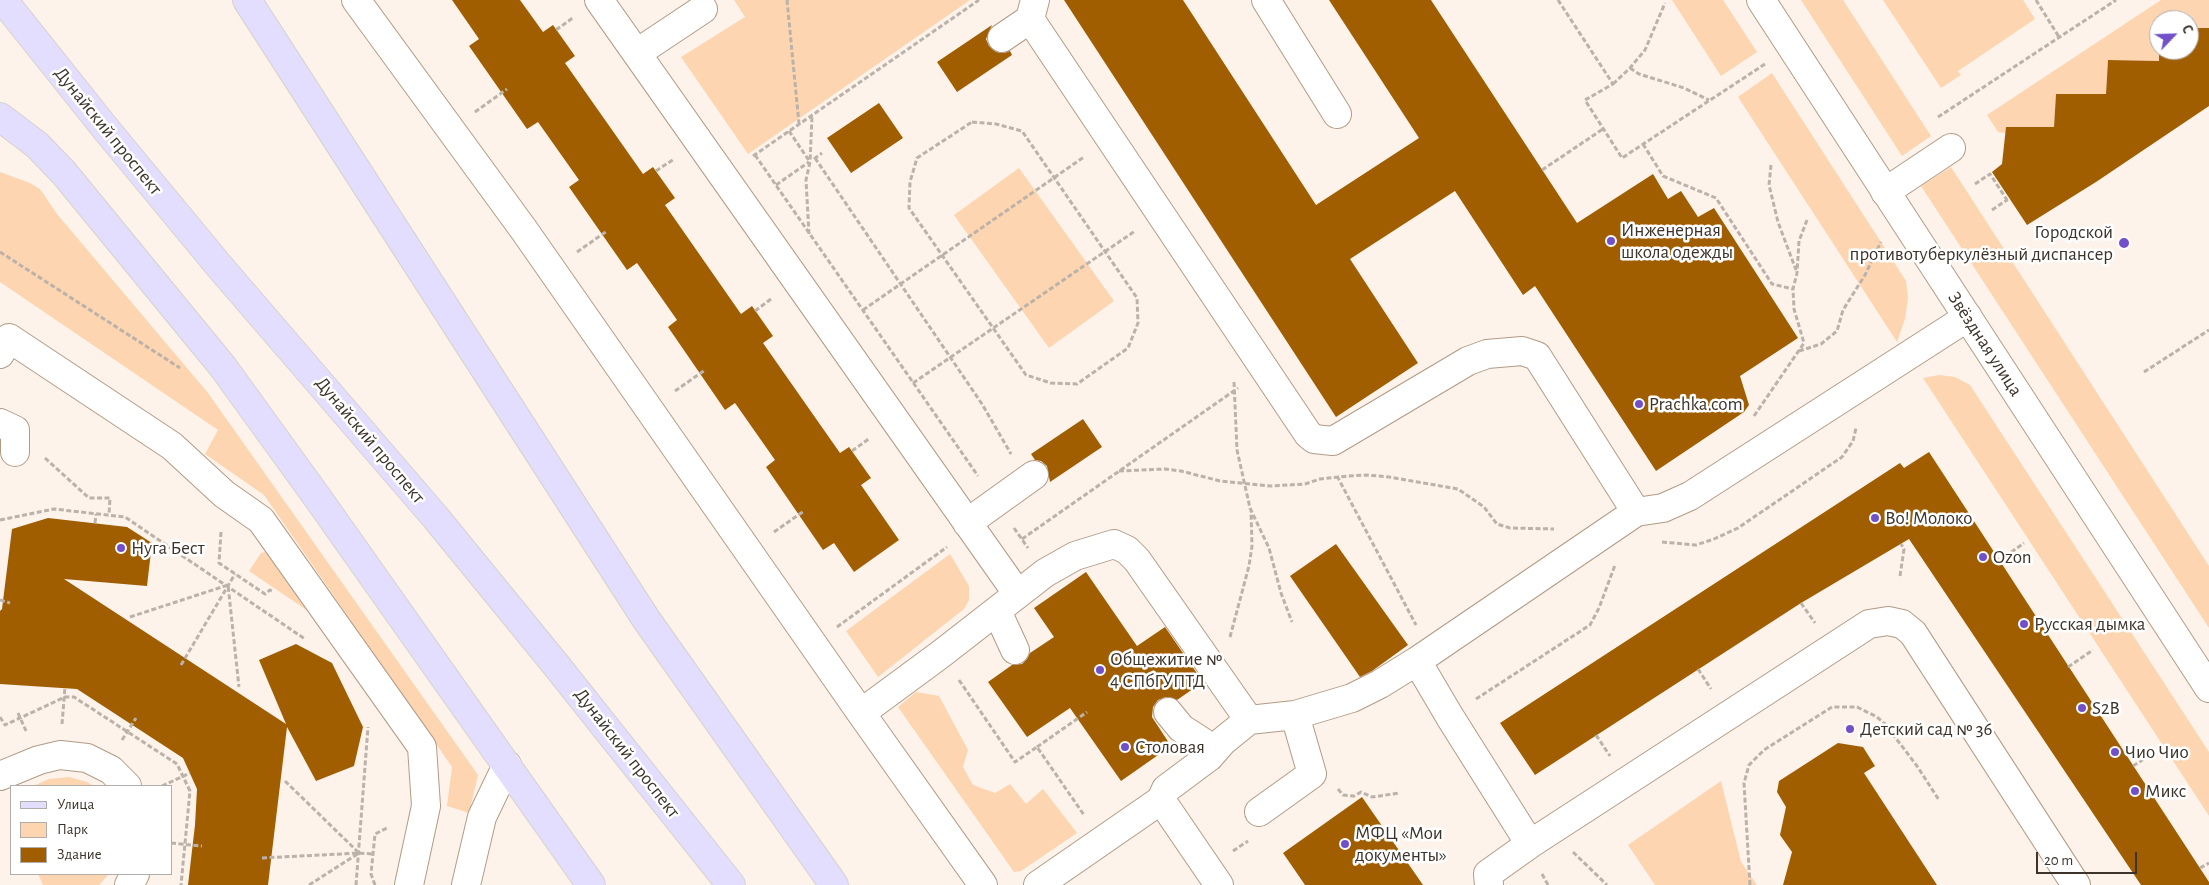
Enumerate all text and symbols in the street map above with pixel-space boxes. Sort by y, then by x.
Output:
north arrow [2149,10,2199,60]
text: С [2179,23,2195,36]
street label: Дунайский проспект [49,62,167,200]
place label: Инженерная школа одежды [1621,219,1733,263]
place label: Городской противотуберкулёзный диспансер [1850,221,2113,265]
marker: Инженерная школа одежды [1605,235,1617,247]
marker: Городской противотуберкулёзный диспансер [2117,236,2131,250]
street label: Звёздная улица [1943,287,2027,401]
street label: Дунайский проспект [310,372,430,508]
place label: Prachka.com [1649,393,1743,415]
marker: Prachka.com [1633,398,1645,410]
place label: Во! Молоко [1885,507,1972,529]
marker: Во! Молоко [1869,512,1881,524]
place label: Нуга Бест [131,537,204,559]
marker: Нуга Бест [115,542,127,554]
place label: Ozon [1993,546,2032,568]
marker: Ozon [1977,551,1989,563]
place label: Русская дымка [2034,613,2145,635]
marker: Русская дымка [2018,618,2030,630]
place label: Общежитие № 4 СПбГУПТД [1110,648,1222,692]
marker: Общежитие № 4 СПбГУПТД [1094,664,1106,676]
street label: Дунайский проспект [569,684,685,822]
place label: S2B [2092,697,2120,719]
marker: S2B [2076,702,2088,714]
place label: Детский сад № 36 [1860,718,1992,740]
marker: Детский сад № 36 [1844,723,1856,735]
place label: Столовая [1135,736,1205,758]
marker: Столовая [1119,741,1131,753]
place label: Чио Чио [2125,741,2189,763]
marker: Чио Чио [2109,746,2121,758]
place label: Микс [2145,780,2186,802]
legend [10,785,172,875]
marker: Микс [2129,785,2141,797]
text: Улица [57,797,94,812]
text: Парк [57,822,88,837]
place label: МФЦ «Мои документы» [1355,822,1447,866]
marker: МФЦ «Мои документы» [1339,838,1351,850]
scale bar [2039,842,2140,874]
text: Здание [57,847,102,862]
text: 20 m [2044,853,2073,868]

